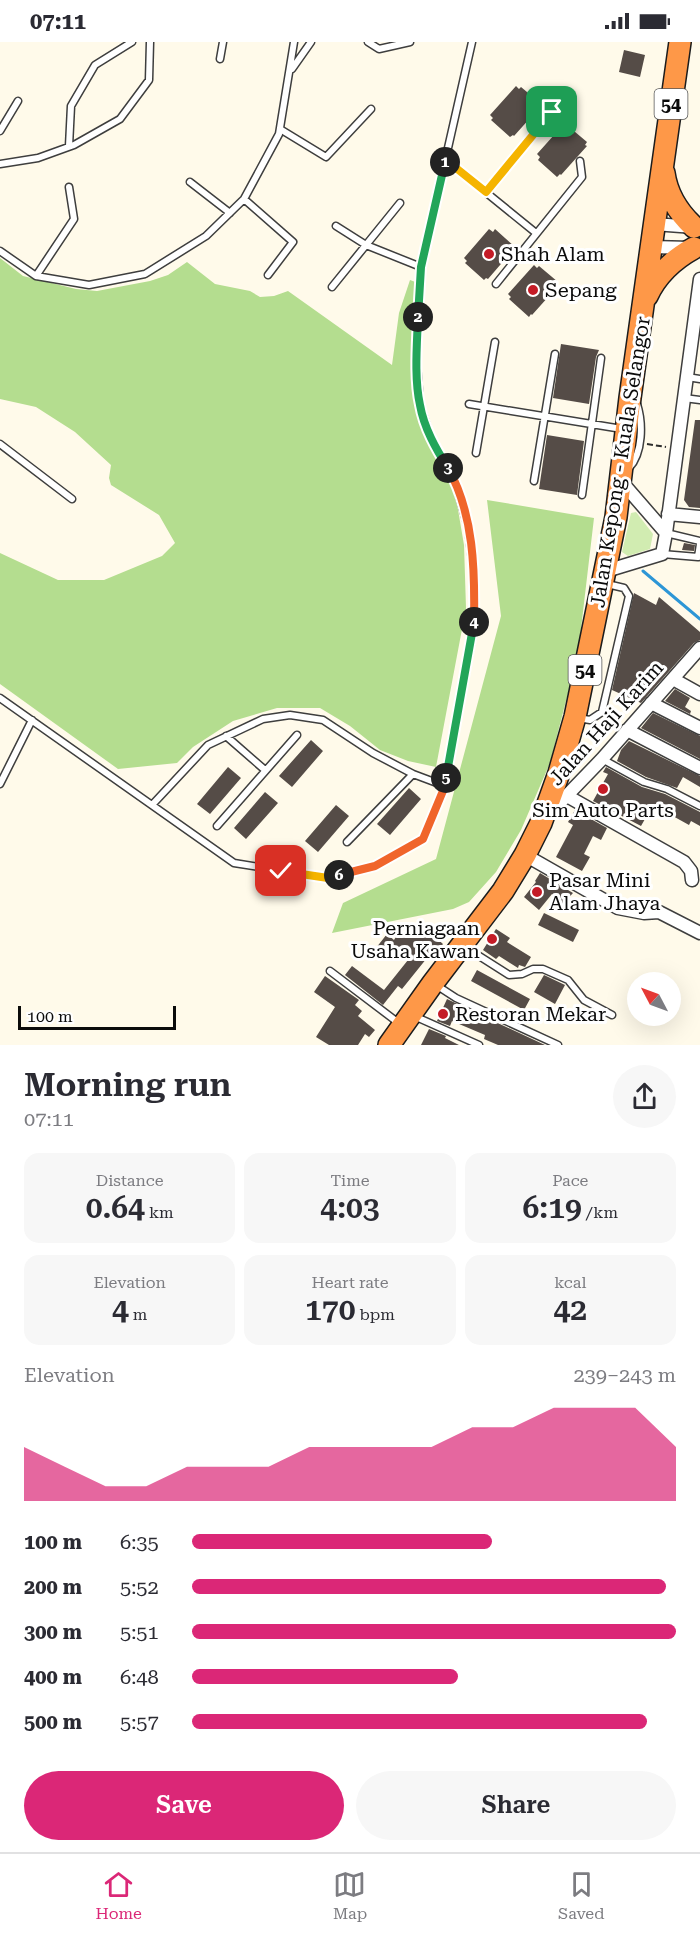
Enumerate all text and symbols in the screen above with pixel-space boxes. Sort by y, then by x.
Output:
text: 07:11 [30,9,86,34]
pin [526,86,577,137]
road number: 54 [654,89,688,119]
icon: arrive [535,95,568,128]
pin: 1 [430,147,460,177]
text: 1 [441,152,449,171]
place label: Shah Alam [501,242,605,266]
marker: Shah Alam [482,247,496,261]
place label: Sepang [545,278,617,302]
marker: Sepang [526,283,540,297]
pin: 2 [403,302,433,332]
text: 2 [414,307,422,326]
street label: Jalan Kepong - Kuala Selangor [585,315,655,609]
pin: 3 [433,453,463,483]
text: 3 [444,458,452,477]
pin: 4 [459,607,489,637]
text: 4 [470,612,478,631]
road number: 54 [568,655,602,685]
street label: Jalan Haji Karim [544,656,668,790]
pin: 5 [431,763,461,793]
text: 5 [442,768,450,787]
marker: Sim Auto Parts [596,782,610,796]
place label: Sim Auto Parts [532,798,674,822]
pin [255,845,306,896]
icon: check [264,854,297,887]
pin: 6 [324,860,354,890]
text: 6 [335,865,343,884]
place label: Pasar Mini Alam Jhaya [549,868,661,915]
marker: Pasar Mini Alam Jhaya [530,885,544,899]
place label: Perniagaan Usaha Kawan [351,916,480,963]
marker: Perniagaan Usaha Kawan [485,932,499,946]
north arrow [627,972,681,1026]
map controls [627,972,681,1026]
place label: Restoran Mekar [455,1002,606,1026]
scale bar [18,1003,176,1031]
text: 100 m [27,1007,73,1026]
marker: Restoran Mekar [436,1007,450,1021]
text: Morning run [24,1065,231,1104]
button: share [613,1065,676,1128]
text: 07:11 [24,1107,74,1131]
text: Distance [96,1171,164,1190]
text: Time [330,1171,370,1190]
text: Pace [552,1171,588,1190]
text: 0.64 [86,1190,145,1225]
text: 4:03 [320,1190,380,1225]
text: 6:19 [523,1190,582,1225]
text: km [145,1203,174,1222]
text: /km [582,1203,618,1222]
text: Elevation [93,1273,166,1292]
text: Heart rate [312,1273,388,1292]
text: kcal [554,1273,586,1292]
text: 4 [112,1292,129,1327]
text: 170 [305,1292,355,1327]
text: 42 [554,1292,587,1327]
text: m [129,1305,147,1324]
text: bpm [355,1305,395,1324]
text: Elevation [24,1363,115,1387]
text: 239–243 m [573,1363,676,1387]
text: 100 m [24,1530,82,1554]
text: 6:35 [120,1530,159,1554]
text: 200 m [24,1575,82,1599]
text: 5:52 [120,1575,159,1599]
text: 300 m [24,1620,82,1644]
text: 5:51 [120,1620,159,1644]
text: 400 m [24,1665,82,1689]
text: 6:48 [120,1665,159,1689]
text: 500 m [24,1710,82,1734]
text: 5:57 [120,1710,159,1734]
button: Save [24,1771,344,1840]
button: Share [356,1771,676,1840]
tab: Home [96,1868,142,1923]
tab: Map [333,1868,367,1923]
tab: Saved [558,1868,605,1923]

